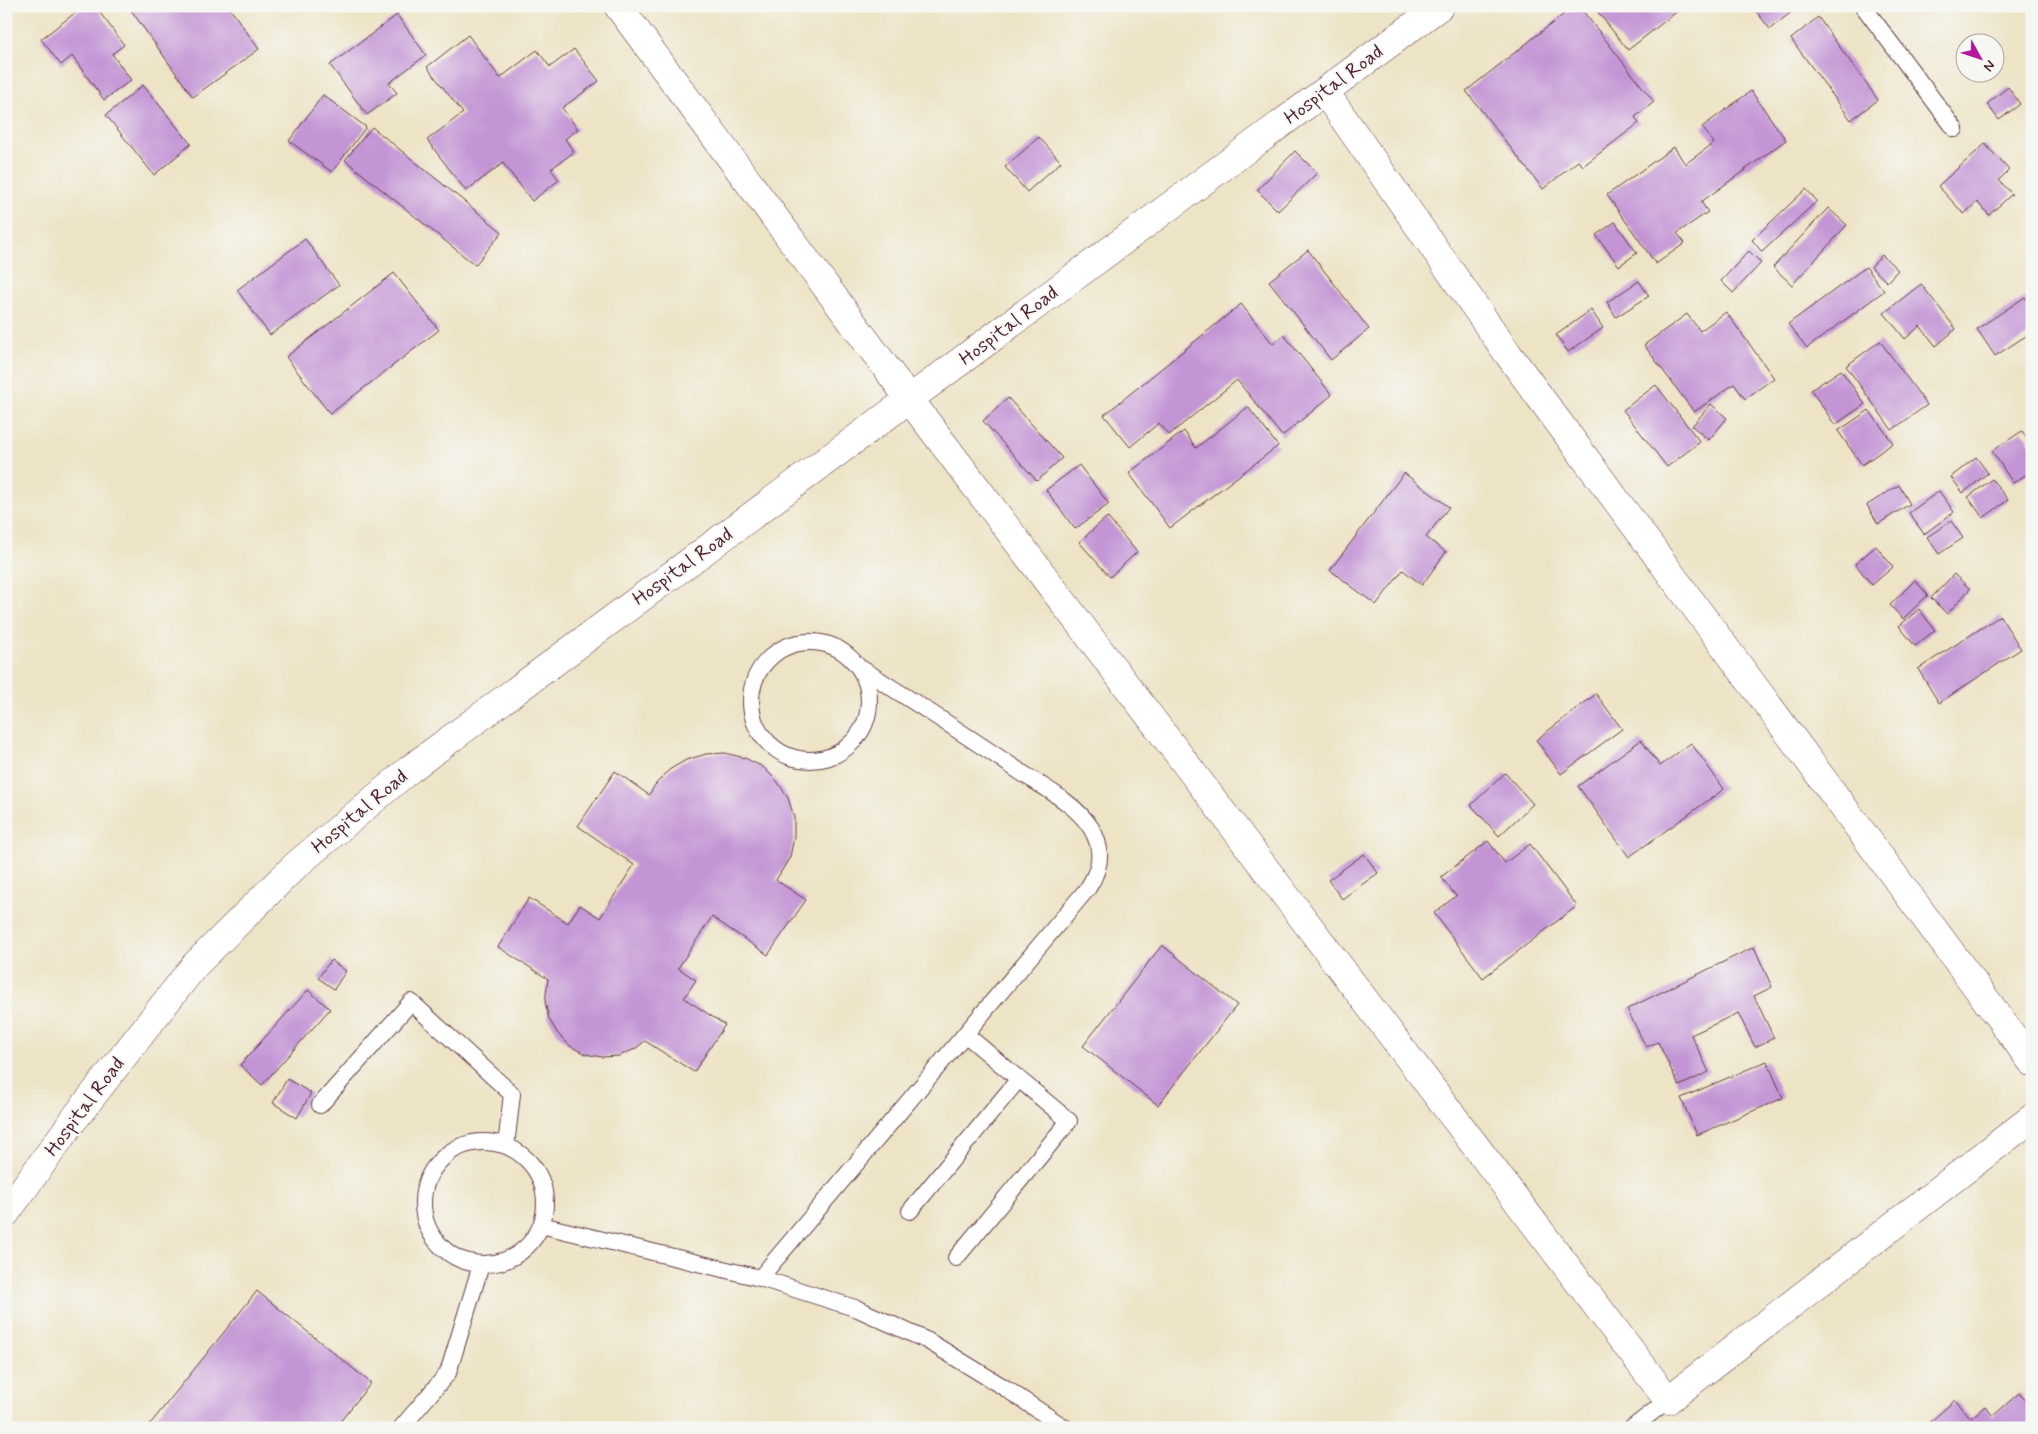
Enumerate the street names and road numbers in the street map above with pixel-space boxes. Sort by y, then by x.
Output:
street label: Hospital Road [1279,39,1389,131]
street label: Hospital Road [954,280,1064,372]
street label: Hospital Road [627,521,739,613]
street label: Hospital Road [306,764,414,860]
street label: Hospital Road [39,1052,131,1162]

